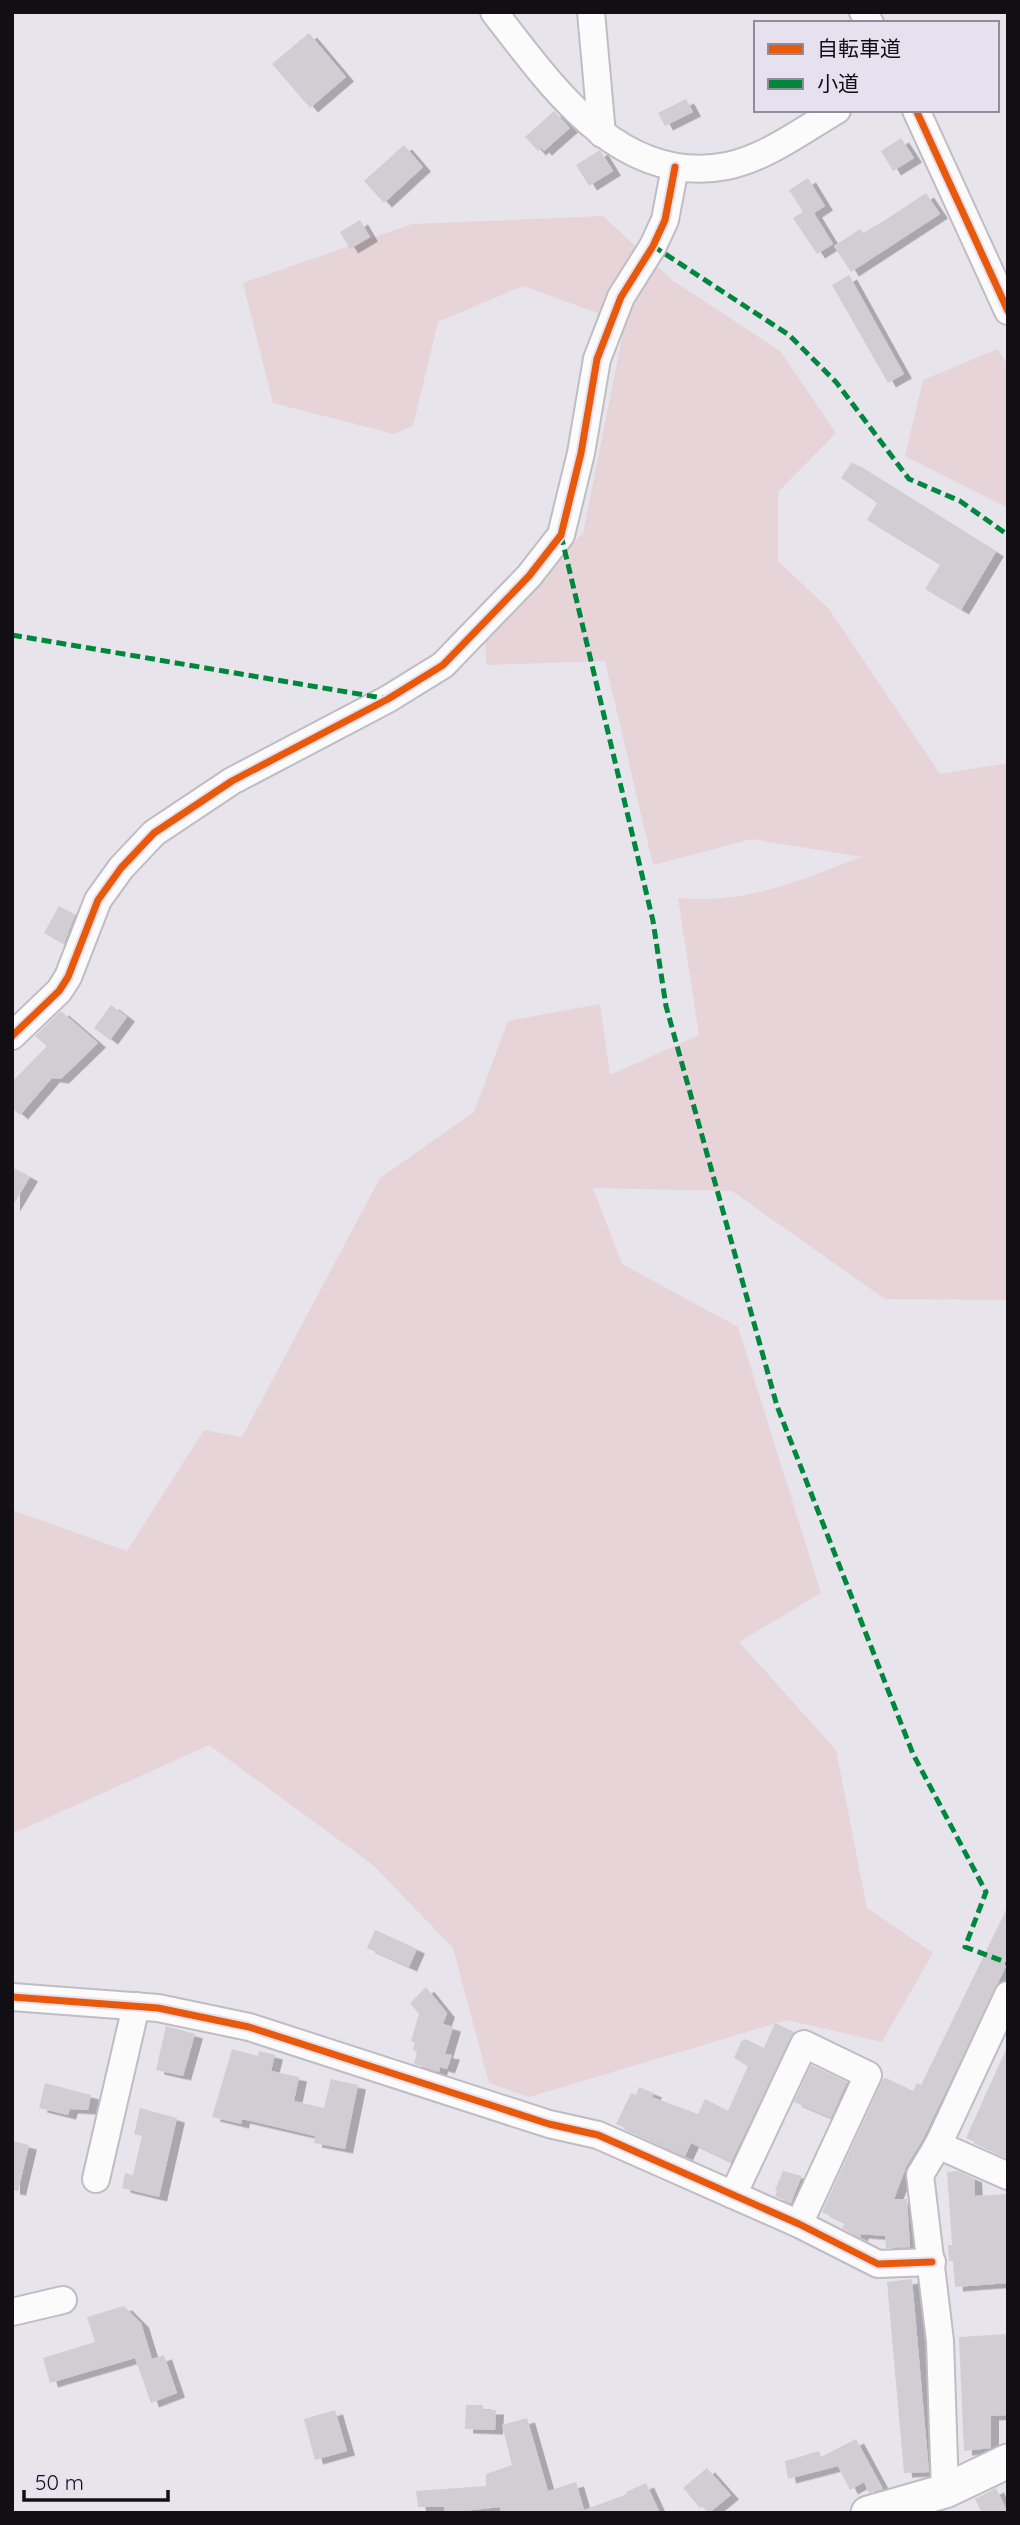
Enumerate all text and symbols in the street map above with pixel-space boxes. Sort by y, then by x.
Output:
legend [754,21,999,112]
text: 自転車道 [817,35,901,61]
text: 小道 [817,70,859,96]
scale bar [24,2458,168,2502]
text: 50 m [35,2469,84,2495]

